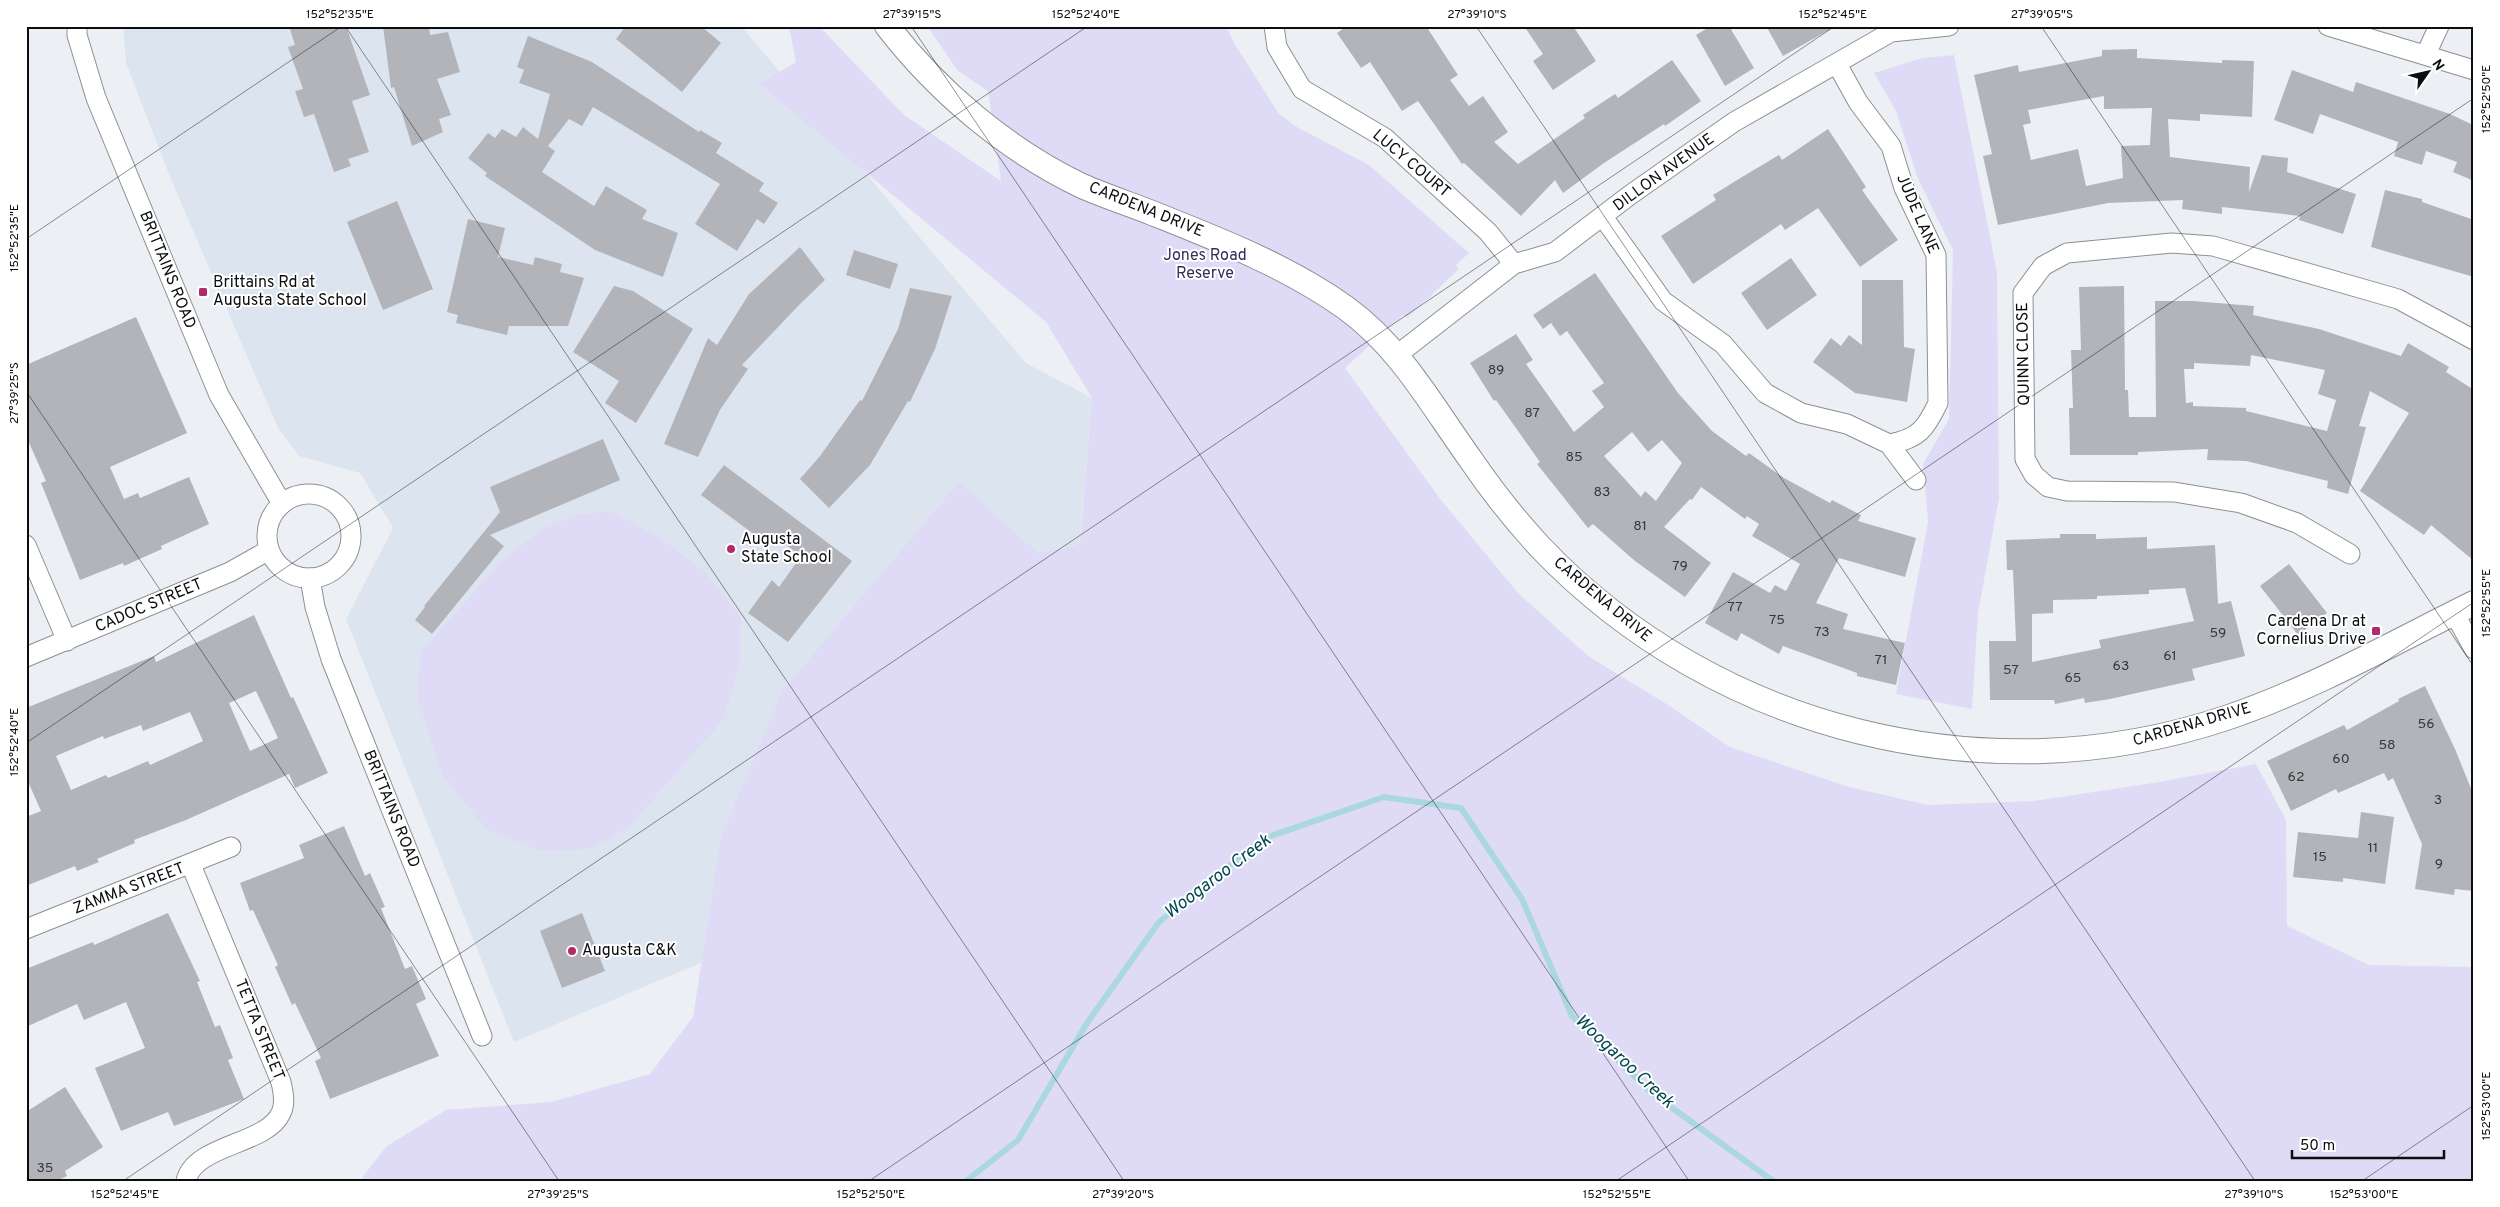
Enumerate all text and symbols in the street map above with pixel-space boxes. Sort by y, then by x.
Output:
text: 152°52'35"E [306,7,374,23]
text: 27°39'15"S [882,7,942,23]
text: 152°52'40"E [1052,7,1120,23]
text: 27°39'10"S [1447,7,1507,23]
text: 152°52'45"E [1799,7,1867,23]
text: 27°39'05"S [2011,7,2073,23]
north arrow [2402,48,2452,98]
text: N [2428,57,2447,74]
text: 152°52'50"E [2479,65,2495,133]
street label: LUCY COURT [1368,126,1454,202]
street label: DILLON AVENUE [1609,130,1719,216]
street label: JUDE LANE [1891,171,1943,257]
street label: CARDENA DRIVE [1086,178,1206,242]
text: 152°52'35"E [7,204,23,272]
street label: BRITTAINS ROAD [134,208,200,332]
park label: Jones Road Reserve [1163,246,1247,284]
place label: Brittains Rd at Augusta State School [213,273,367,311]
marker: Brittains Rd at Augusta State School [197,286,209,298]
street label: QUINN CLOSE [2013,302,2035,406]
text: 27°39'25"S [7,362,23,424]
house number: 89 [1488,362,1504,379]
house number: 87 [1524,405,1540,422]
house number: 85 [1565,449,1583,466]
house number: 83 [1594,484,1610,501]
house number: 81 [1633,518,1647,535]
place label: Augusta State School [741,530,832,568]
marker: Augusta State School [725,543,737,555]
street label: CARDENA DRIVE [1549,553,1655,647]
house number: 79 [1672,558,1688,575]
text: 152°52'55"E [2479,569,2495,637]
street label: CADOC STREET [92,574,206,638]
house number: 77 [1727,599,1743,616]
house number: 75 [1769,612,1785,629]
place label: Cardena Dr at Cornelius Drive [2256,612,2366,650]
house number: 73 [1814,624,1830,641]
house number: 59 [2210,625,2226,642]
marker: Cardena Dr at Cornelius Drive [2370,625,2382,637]
house number: 61 [2163,648,2177,665]
house number: 71 [1875,652,1887,669]
house number: 63 [2113,658,2129,675]
house number: 57 [2003,662,2019,679]
house number: 65 [2064,670,2082,687]
street label: CARDENA DRIVE [2131,699,2253,751]
text: 152°52'40"E [7,708,23,776]
house number: 56 [2417,716,2435,733]
house number: 58 [2378,737,2396,754]
street label: BRITTAINS ROAD [358,747,424,871]
house number: 60 [2332,751,2350,768]
house number: 62 [2288,769,2304,786]
house number: 3 [2434,792,2442,809]
water label: Woogaroo Creek [1160,829,1277,925]
house number: 11 [2368,840,2378,857]
house number: 15 [2313,849,2327,866]
house number: 9 [2435,856,2443,873]
street label: ZAMMA STREET [70,859,188,919]
place label: Augusta C&K [582,941,677,961]
marker: Augusta C&K [566,945,578,957]
street label: TETTA STREET [230,976,288,1084]
water label: Woogaroo Creek [1570,1010,1679,1115]
text: 152°53'00"E [2479,1072,2495,1140]
scale bar [2292,1127,2445,1159]
text: 50 m [2300,1137,2335,1156]
house number: 35 [36,1160,54,1177]
text: 152°52'45"E [91,1187,159,1203]
text: 27°39'25"S [527,1187,589,1203]
text: 152°52'50"E [837,1187,905,1203]
text: 27°39'20"S [1092,1187,1154,1203]
text: 152°52'55"E [1583,1187,1651,1203]
text: 27°39'10"S [2224,1187,2284,1203]
text: 152°53'00"E [2330,1187,2398,1203]

